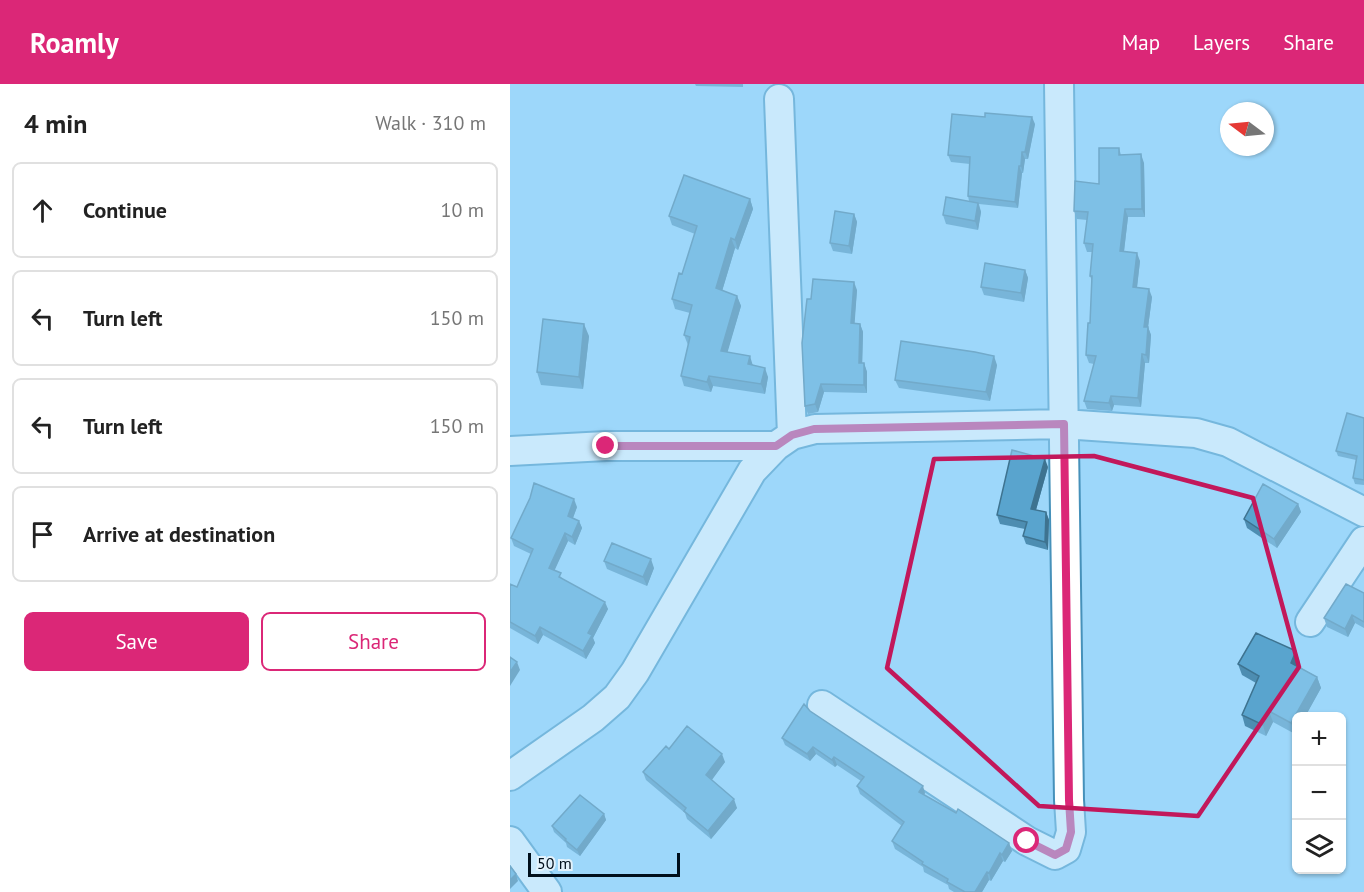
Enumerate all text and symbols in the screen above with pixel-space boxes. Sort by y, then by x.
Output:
text: Roamly [30,24,119,61]
text: Map [1122,29,1160,56]
text: Layers [1193,29,1250,56]
text: Share [1283,29,1334,56]
north arrow [1220,102,1274,156]
text: 4 min [24,107,87,140]
text: Walk · 310 m [375,110,486,136]
icon: ahead [26,194,59,227]
text: Continue [83,196,167,224]
text: 10 m [441,197,484,223]
icon: left [26,302,59,335]
text: Turn left [83,304,163,332]
text: 150 m [430,305,484,331]
icon: left [26,410,59,443]
text: Turn left [83,412,163,440]
text: 150 m [430,413,484,439]
route end [592,432,618,458]
icon: arrive [26,518,59,551]
text: Arrive at destination [83,520,275,548]
button: Save [24,612,249,671]
button: Share [261,612,486,671]
map controls [1292,712,1346,874]
button: + [1292,712,1346,766]
button: − [1292,766,1346,820]
button: layers [1292,820,1346,874]
route start [1013,827,1039,853]
scale bar [528,850,680,878]
text: 50 m [537,853,572,873]

